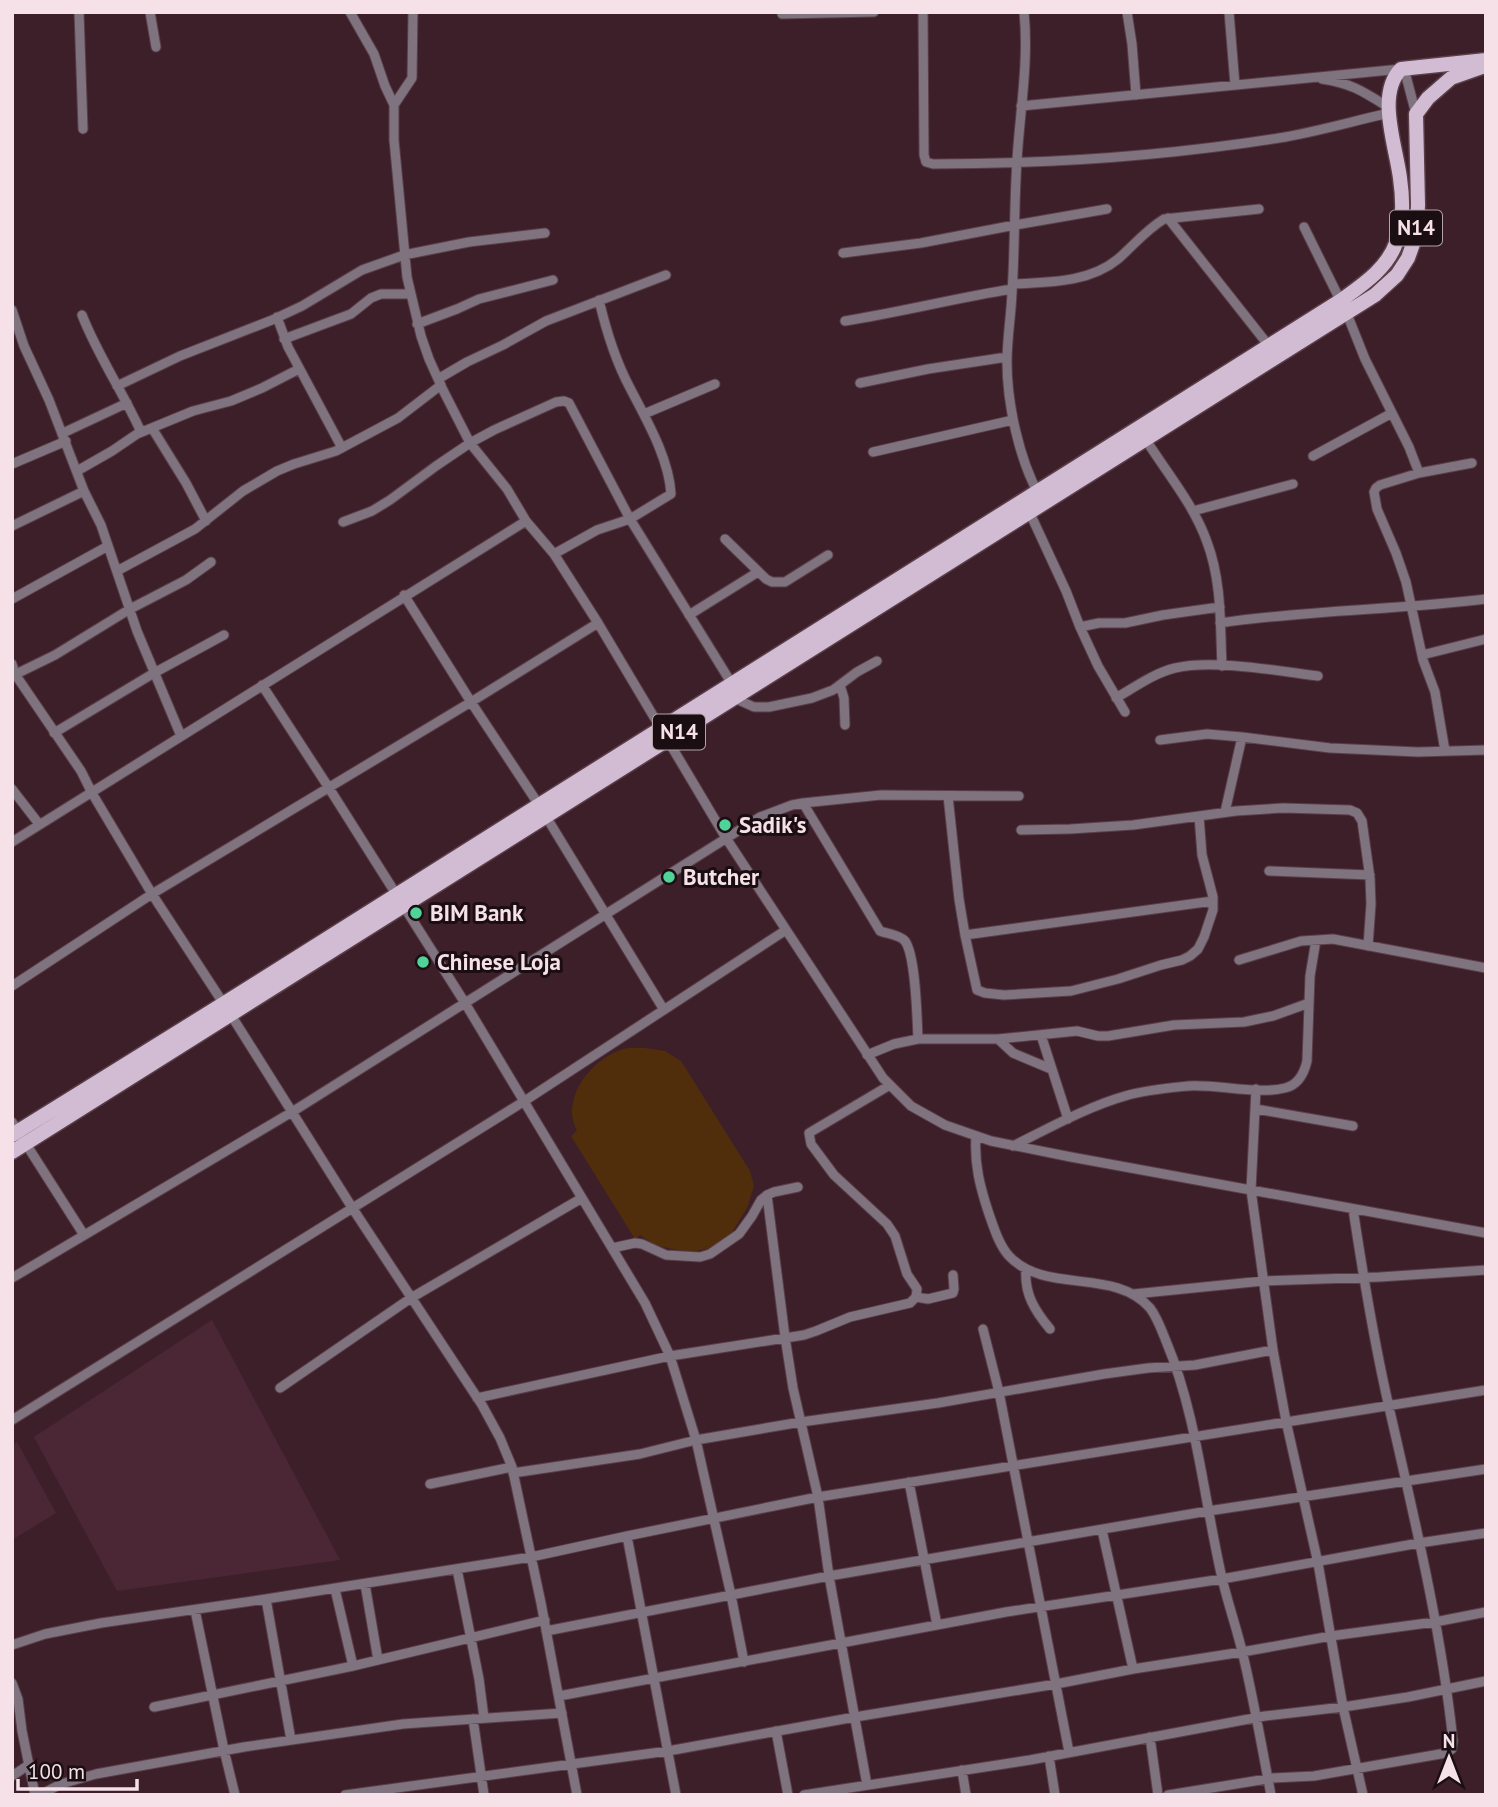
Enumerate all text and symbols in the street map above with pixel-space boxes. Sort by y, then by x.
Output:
road number: N14 [1390,210,1442,246]
road number: N14 [653,714,705,750]
place label: Sadik's [739,810,807,839]
marker: Sadik's [717,817,733,833]
place label: Butcher [683,862,760,891]
marker: Butcher [661,869,677,885]
place label: BIM Bank [430,898,524,927]
marker: BIM Bank [408,905,424,921]
place label: Chinese Loja [437,947,561,976]
marker: Chinese Loja [415,954,431,970]
north arrow [1414,1723,1484,1793]
text: N [1443,1729,1455,1753]
scale bar [18,1748,136,1792]
text: 100 m [28,1758,85,1785]

